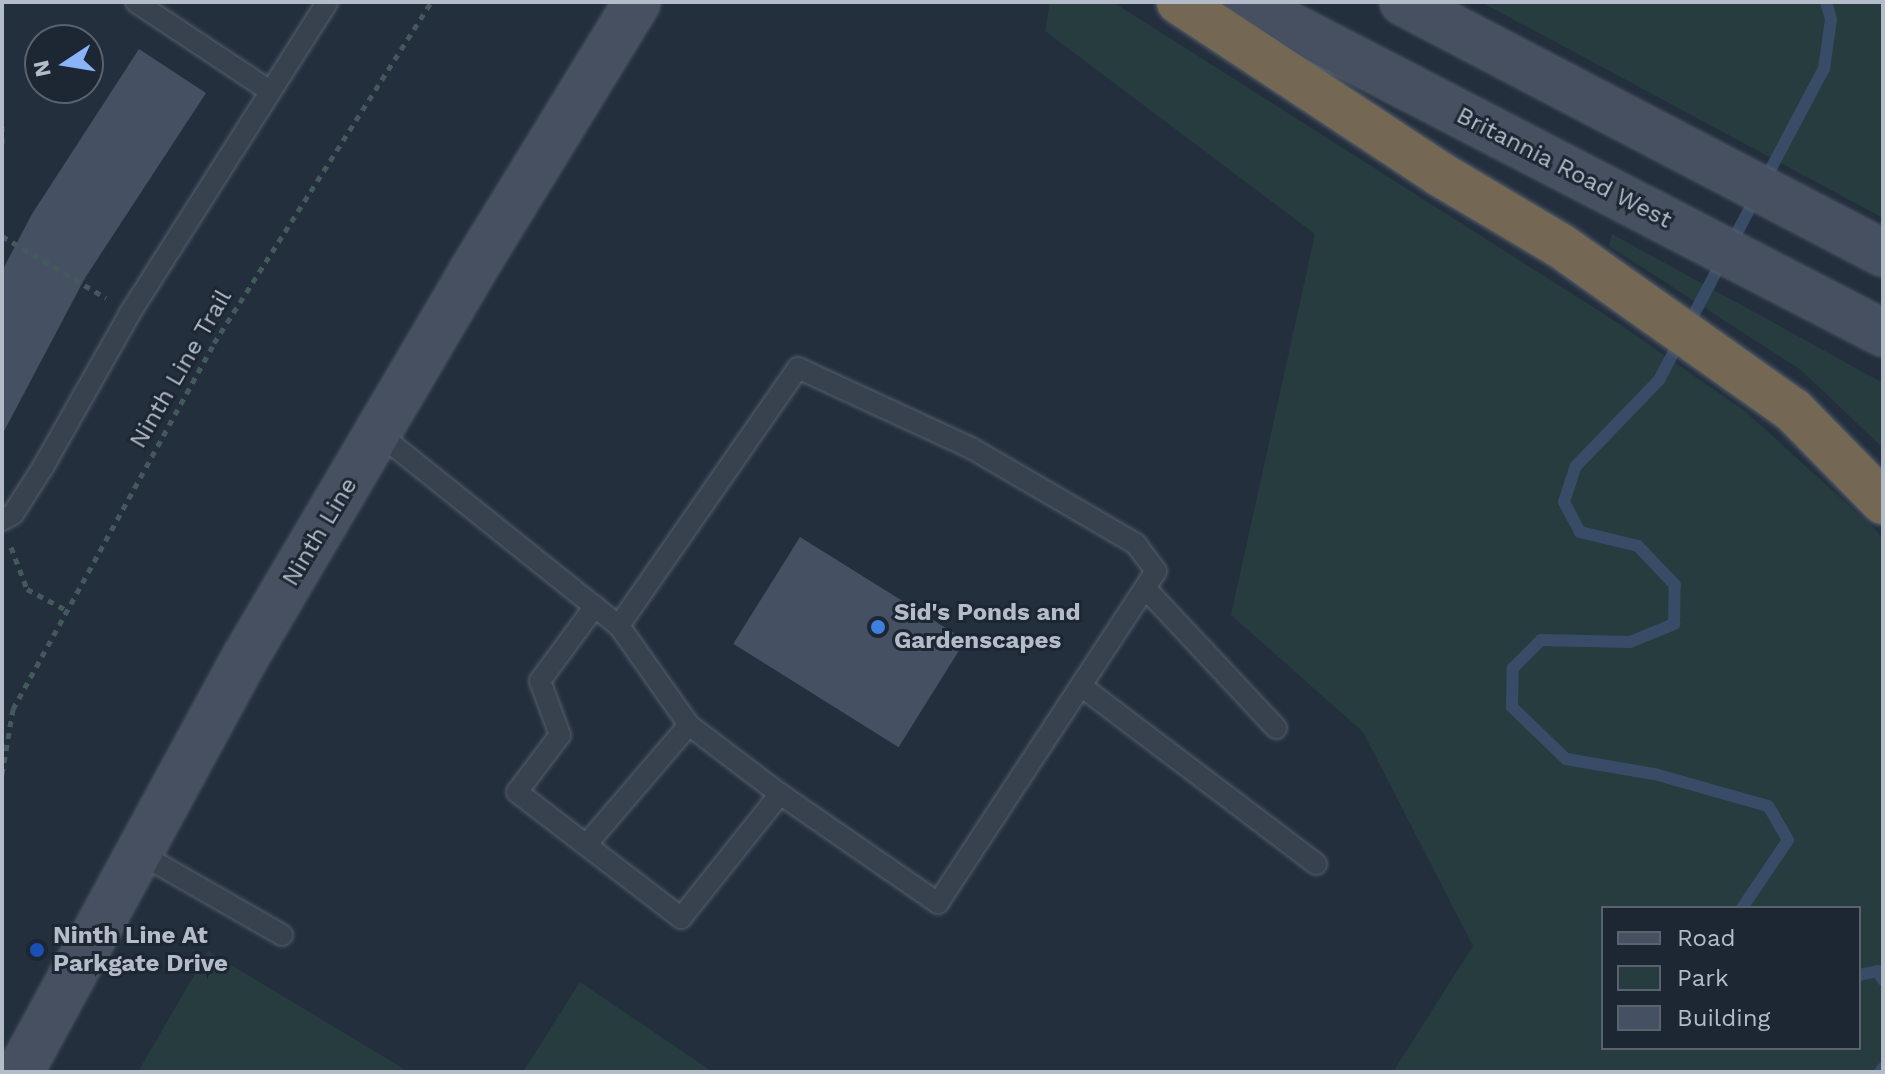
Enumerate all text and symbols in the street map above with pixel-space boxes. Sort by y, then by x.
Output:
north arrow [24,24,104,104]
text: N [28,58,56,79]
street label: Britannia Road West [1451,101,1677,235]
street label: Ninth Line Trail [124,284,238,454]
street label: Ninth Line [276,473,364,591]
place label: Sid's Ponds and Gardenscapes [894,599,1080,655]
marker: Sid's Ponds and Gardenscapes [869,618,887,636]
legend [1601,906,1861,1050]
place label: Ninth Line At Parkgate Drive [53,922,228,978]
text: Road [1677,924,1736,952]
marker: Ninth Line At Parkgate Drive [28,941,46,959]
text: Park [1677,964,1729,992]
text: Building [1677,1004,1770,1032]

